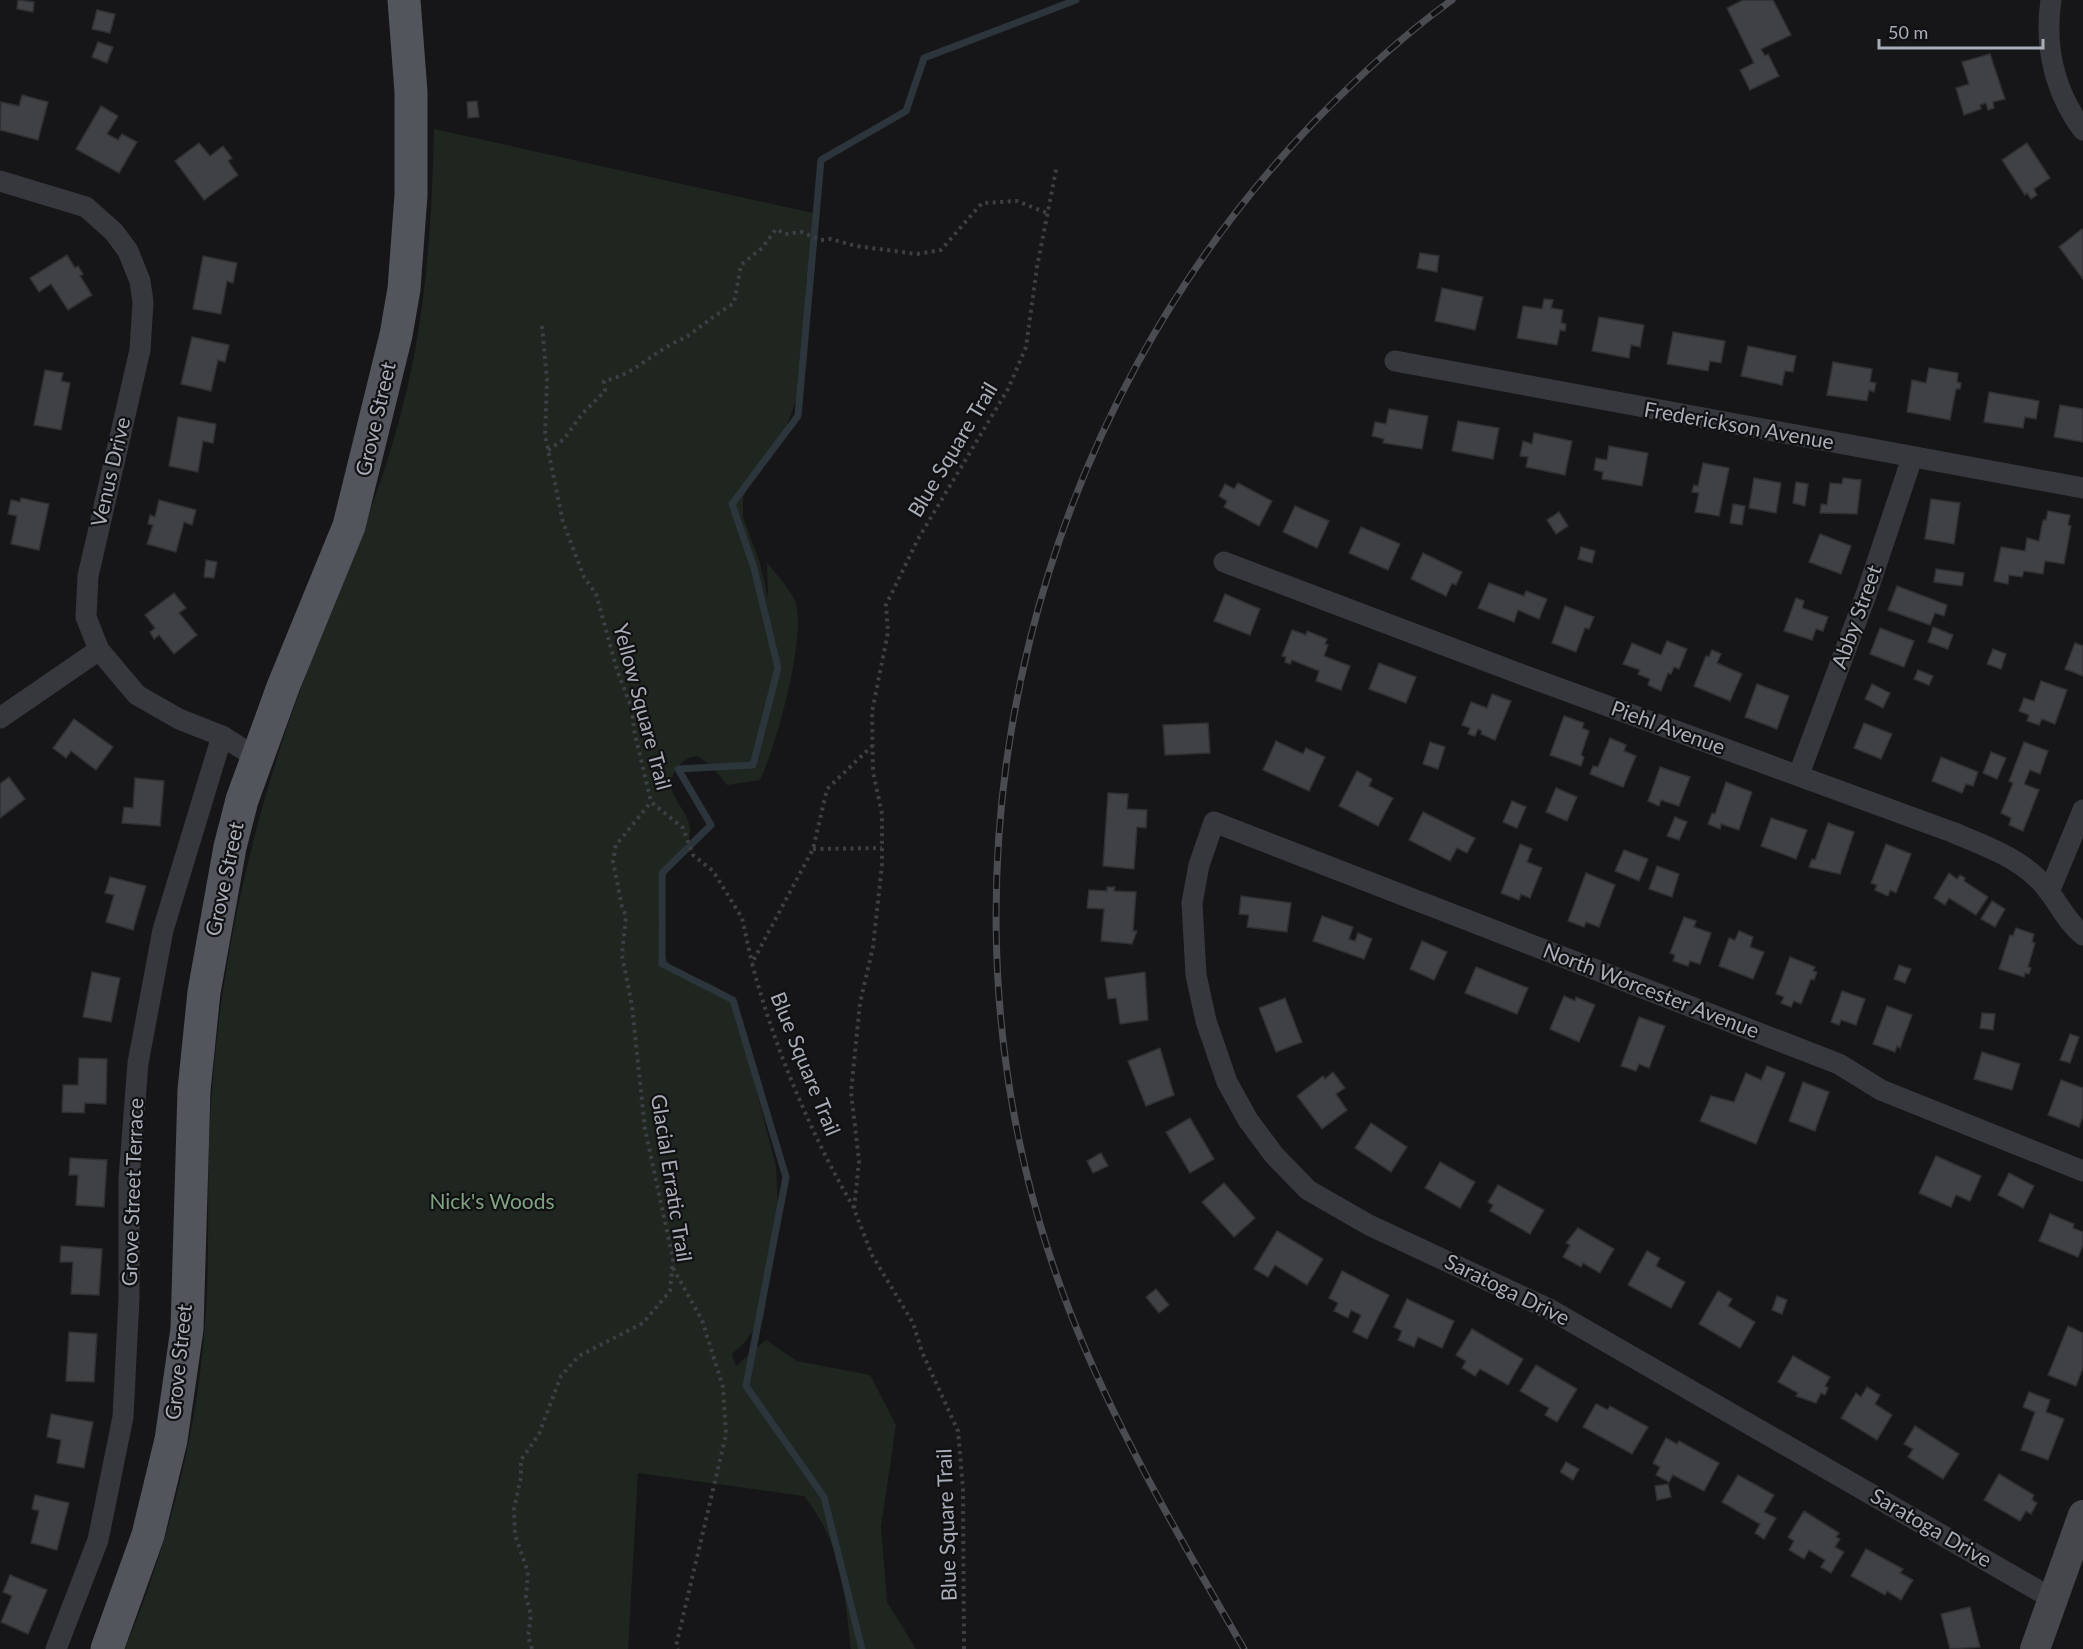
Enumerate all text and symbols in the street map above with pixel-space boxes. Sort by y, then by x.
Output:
scale bar [1879,12,2042,50]
text: 50 m [1888,21,1928,43]
street label: Grove Street [349,359,400,478]
street label: Blue Square Trail [902,377,1002,521]
street label: Frederickson Avenue [1642,396,1836,454]
street label: Venus Drive [85,414,134,529]
street label: Abby Street [1825,561,1886,672]
street label: Yellow Square Trail [609,621,678,793]
street label: Piehl Avenue [1608,694,1729,759]
street label: Grove Street [199,819,248,938]
street label: North Worcester Avenue [1540,937,1763,1042]
street label: Blue Square Trail [766,988,847,1139]
street label: Glacial Erratic Trail [647,1092,698,1263]
street label: Grove Street Terrace [116,1097,147,1287]
park label: Nick's Woods [429,1188,555,1213]
street label: Saratoga Drive [1441,1248,1574,1330]
street label: Grove Street [159,1302,196,1421]
street label: Blue Square Trail [930,1448,961,1602]
street label: Saratoga Drive [1867,1482,1997,1571]

